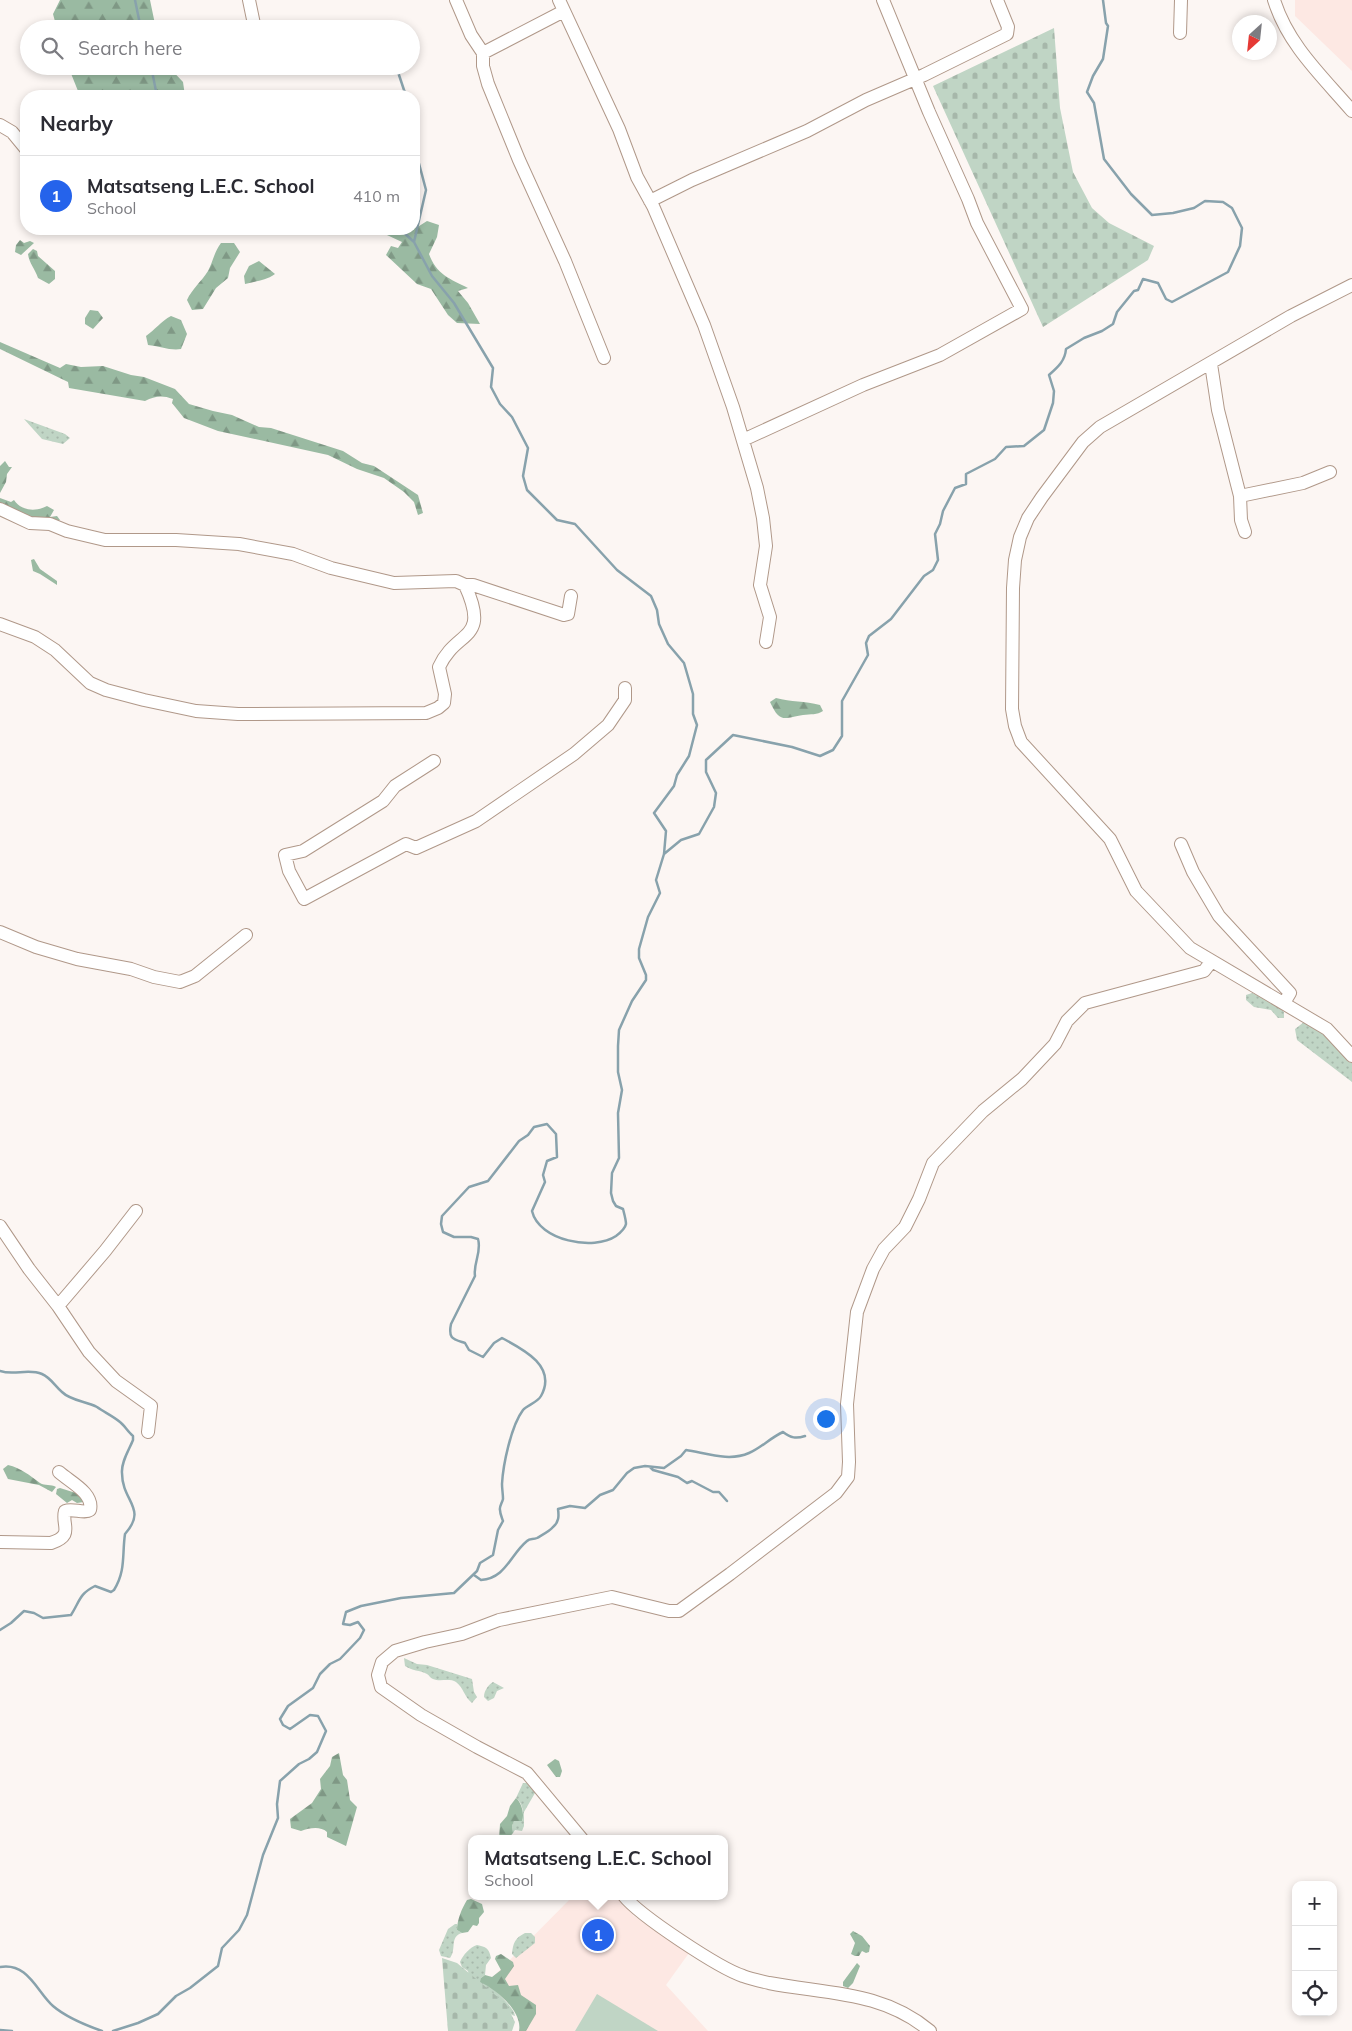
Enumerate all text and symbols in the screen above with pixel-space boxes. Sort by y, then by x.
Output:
north arrow [1232,15,1277,60]
search box [20,20,420,75]
icon: search [38,34,66,62]
text: Search here [78,36,182,60]
text: Nearby [40,110,113,136]
text: Matsatseng L.E.C. School [87,174,314,198]
text: 1 [51,186,61,206]
text: 410 m [353,186,400,206]
text: School [87,198,136,218]
your location [813,1406,839,1432]
popup [468,1835,728,1900]
text: Matsatseng L.E.C. School [484,1846,712,1870]
text: School [484,1870,534,1890]
map controls [1292,1881,1337,2016]
button: + [1292,1881,1337,1926]
pin: 1 [582,1916,614,1954]
button: − [1292,1926,1337,1971]
button: locate [1292,1971,1337,2016]

